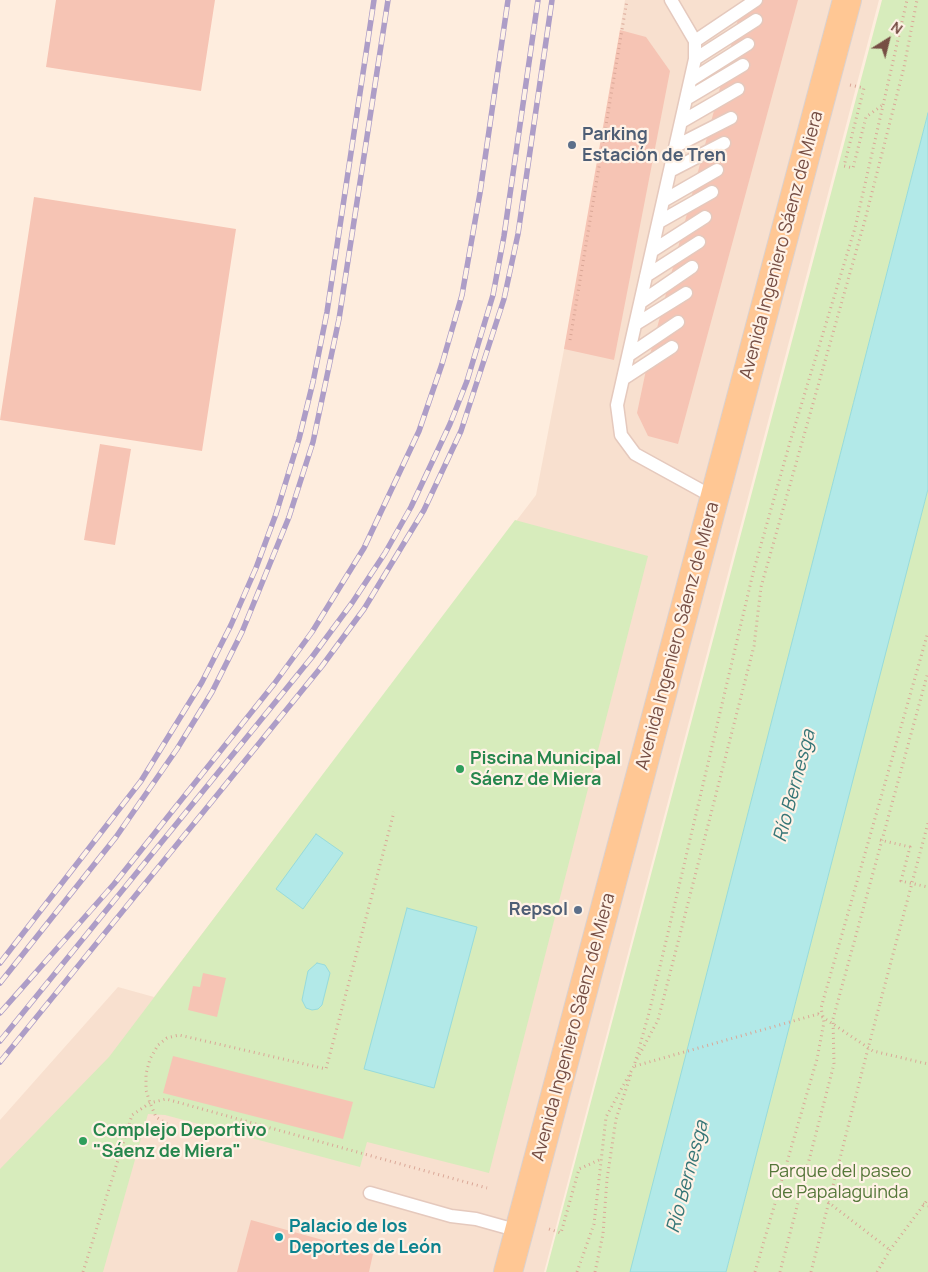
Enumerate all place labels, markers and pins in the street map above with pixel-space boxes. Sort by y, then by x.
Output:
place label: Parking Estación de Tren [582,124,726,166]
marker: Parking Estación de Tren [566,139,578,151]
place label: Piscina Municipal Sáenz de Miera [470,748,621,791]
marker: Piscina Municipal Sáenz de Miera [454,763,466,775]
place label: Repsol [509,899,568,921]
marker: Repsol [572,904,584,916]
place label: Complejo Deportivo "Sáenz de Miera" [93,1120,267,1162]
marker: Complejo Deportivo "Sáenz de Miera" [77,1135,89,1147]
place label: Palacio de los Deportes de León [289,1216,441,1258]
marker: Palacio de los Deportes de León [273,1231,285,1243]

